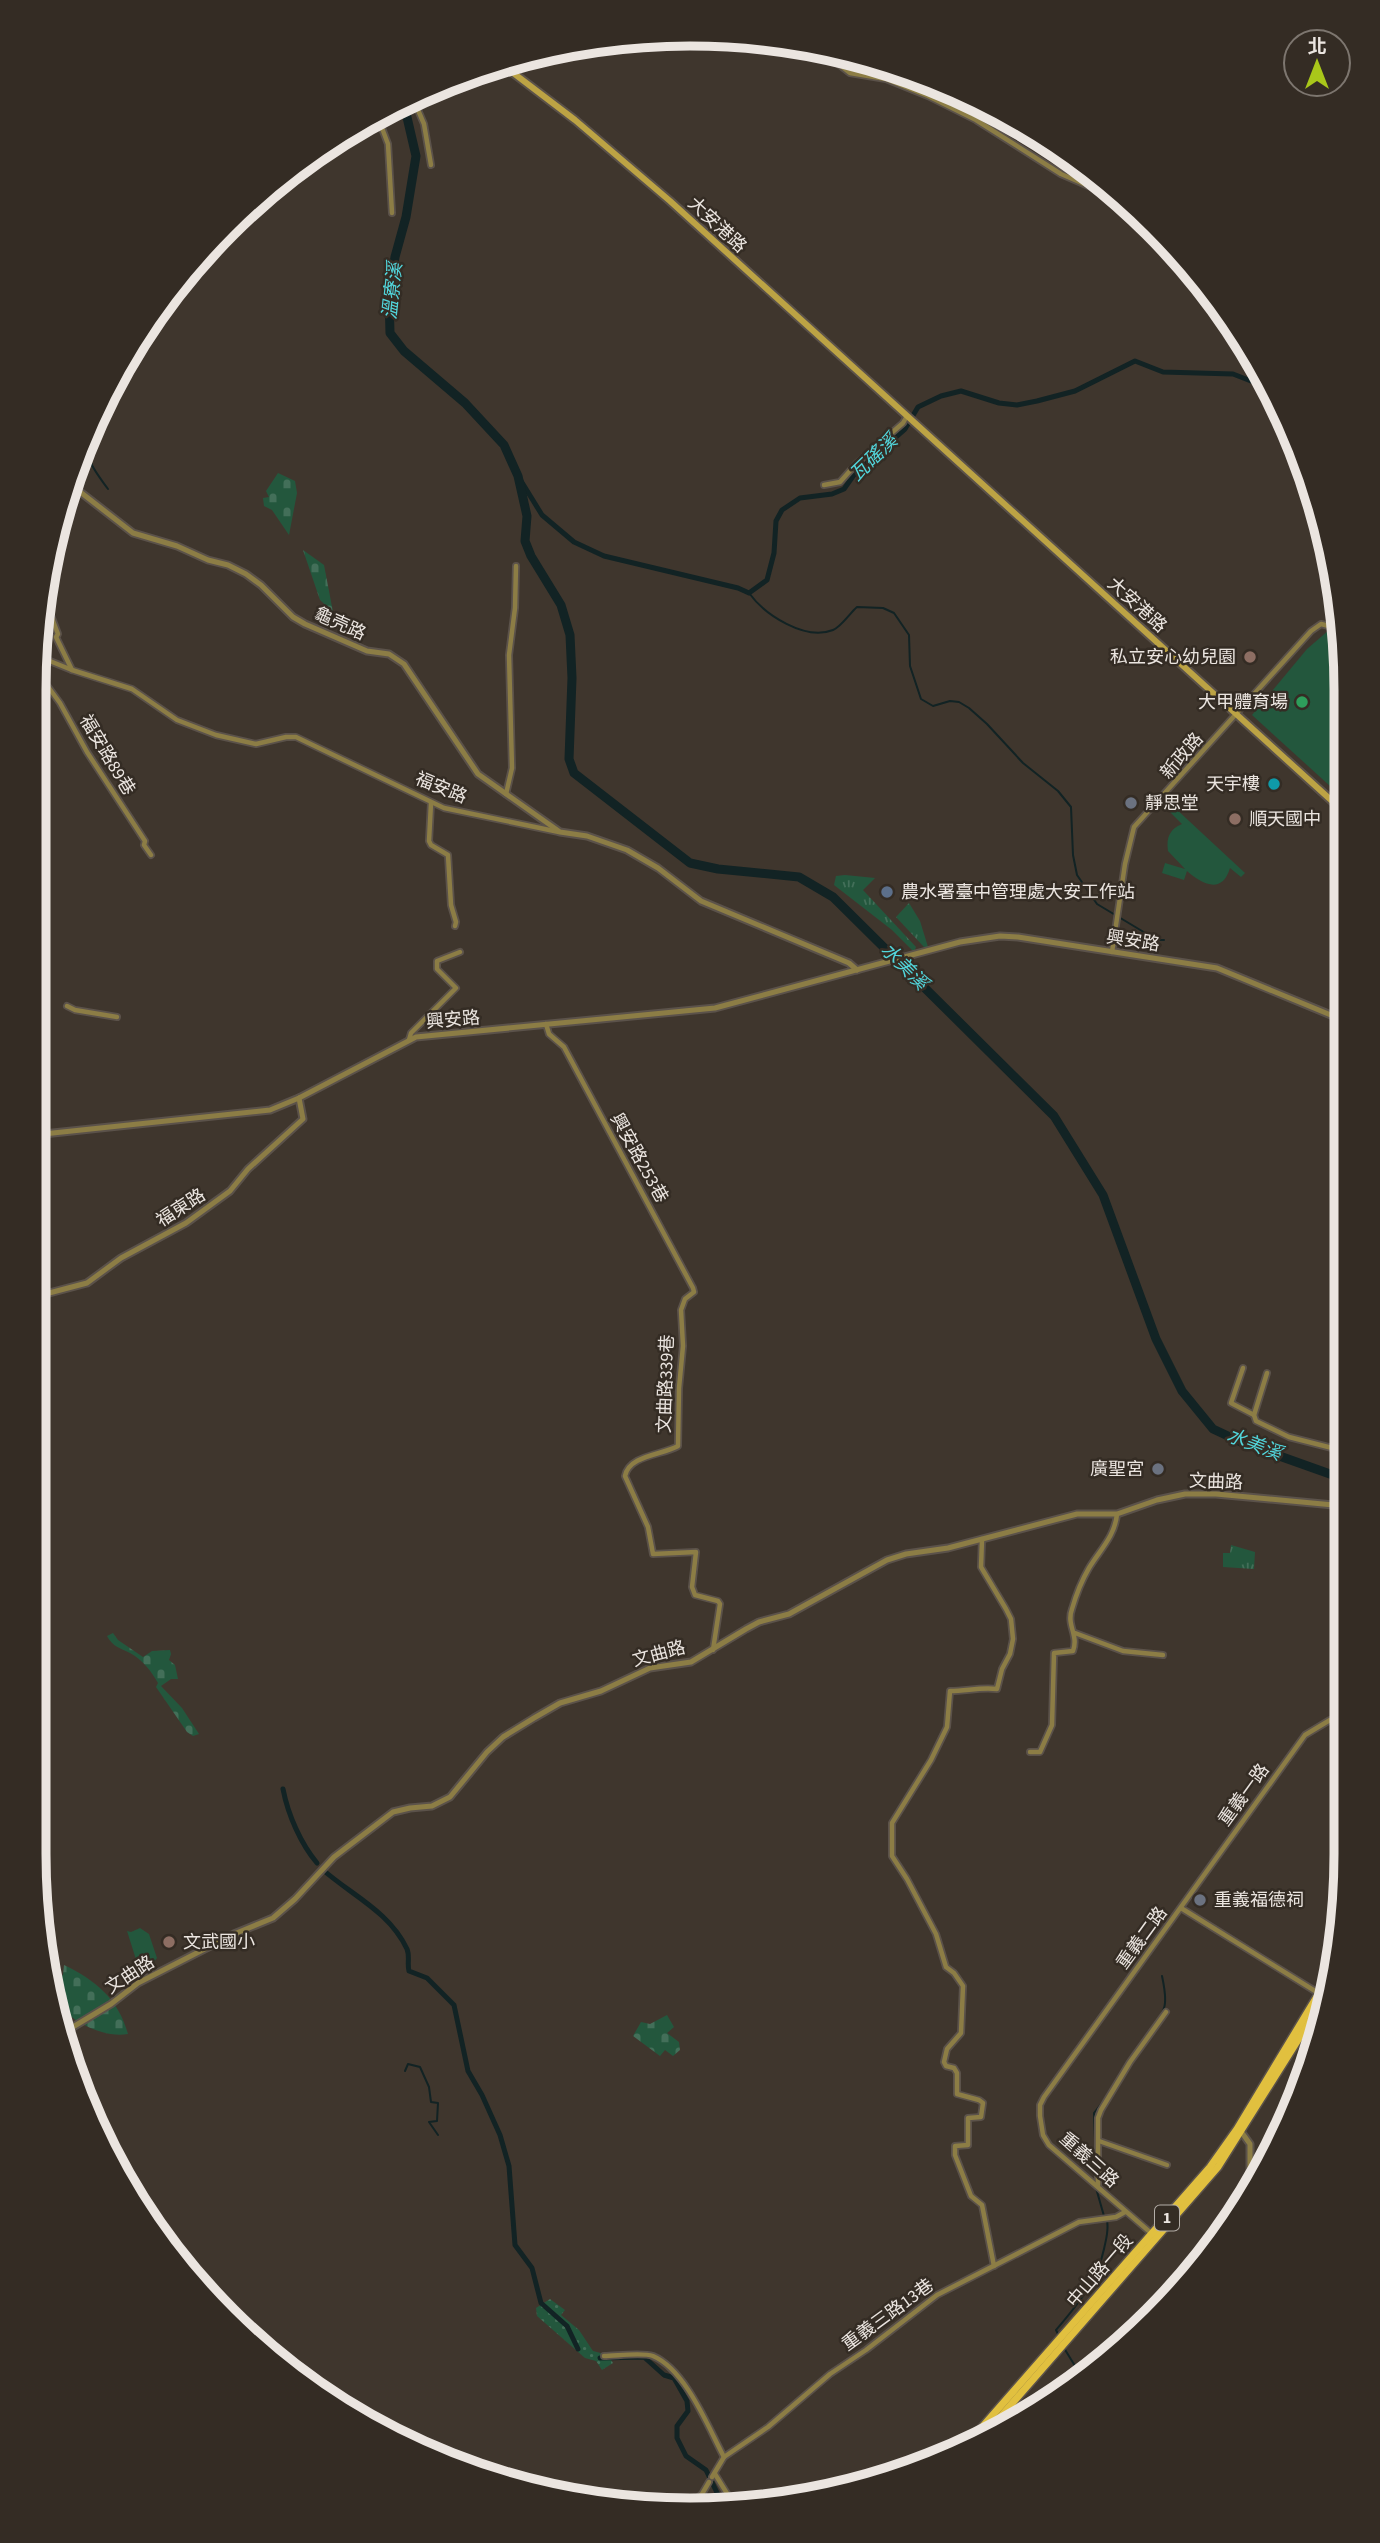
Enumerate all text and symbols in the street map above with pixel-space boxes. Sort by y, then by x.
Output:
north arrow [1282,28,1352,98]
text: 北 [1307,34,1327,61]
street label: 大安港路 [682,191,752,259]
water label: 溫寮溪 [377,258,410,321]
water label: 瓦磘溪 [844,426,906,488]
street label: 大安港路 [1102,572,1172,638]
street label: 龜壳路 [310,602,370,646]
place label: 私立安心幼兒園 [1110,645,1236,670]
marker: 私立安心幼兒園 [1242,649,1258,665]
place label: 大甲體育場 [1198,690,1288,715]
marker: 大甲體育場 [1294,694,1310,710]
street label: 福安路89巷 [73,710,141,800]
street label: 新政路 [1155,727,1209,785]
street label: 福安路 [411,766,471,810]
place label: 天宇樓 [1206,772,1260,797]
marker: 天宇樓 [1266,776,1282,792]
place label: 靜思堂 [1145,791,1199,816]
marker: 靜思堂 [1123,795,1139,811]
place label: 順天國中 [1249,807,1321,832]
marker: 順天國中 [1227,811,1243,827]
place label: 農水署臺中管理處大安工作站 [901,880,1135,905]
marker: 農水署臺中管理處大安工作站 [879,884,895,900]
street label: 興安路 [1104,924,1162,958]
water label: 水美溪 [874,937,936,999]
street label: 興安路 [425,1005,481,1035]
street label: 興安路253巷 [604,1109,674,1207]
street label: 福東路 [152,1183,210,1233]
street label: 文曲路339巷 [652,1334,680,1434]
water label: 水美溪 [1223,1422,1288,1469]
place label: 廣聖宮 [1090,1457,1144,1482]
marker: 廣聖宮 [1150,1461,1166,1477]
street label: 文曲路 [1189,1469,1243,1495]
street label: 文曲路 [630,1635,688,1673]
street label: 重義一路 [1213,1759,1275,1831]
place label: 重義福德祠 [1214,1888,1304,1913]
marker: 重義福德祠 [1192,1892,1208,1908]
street label: 重義二路 [1111,1902,1173,1974]
place label: 文武國小 [183,1930,255,1955]
marker: 文武國小 [161,1934,177,1950]
street label: 文曲路 [101,1950,159,2000]
street label: 重義三路 [1054,2127,1124,2193]
road number: 1 [1155,2206,1179,2230]
street label: 中山路一段 [1061,2229,1139,2313]
street label: 重義三路13巷 [837,2273,939,2357]

